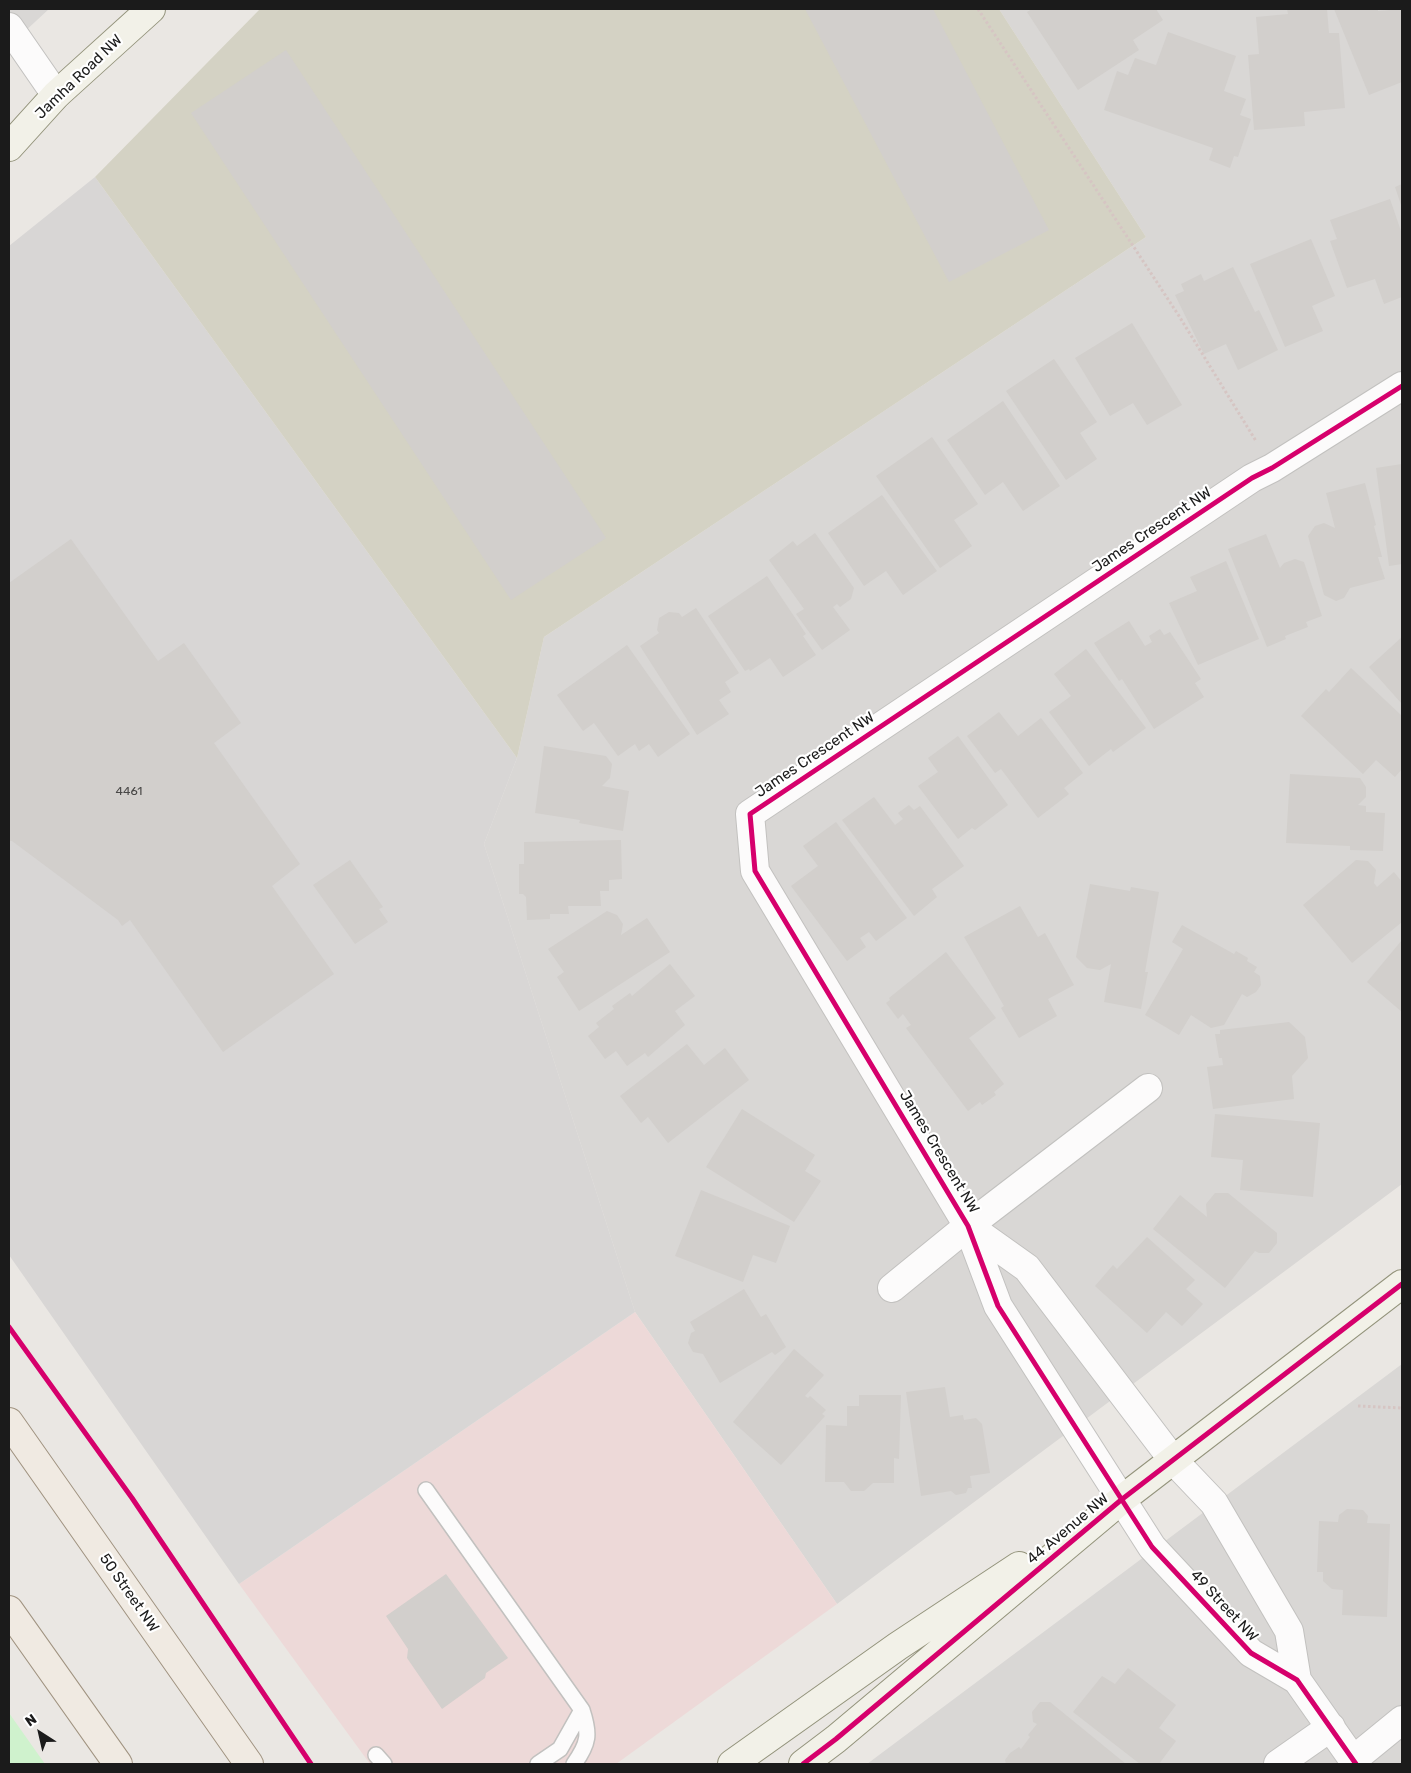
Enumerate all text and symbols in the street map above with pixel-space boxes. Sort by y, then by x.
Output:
street label: Jamha Road NW [32,31,126,123]
street label: James Crescent NW [1089,483,1215,577]
street label: James Crescent NW [752,708,878,802]
house number: 4461 [116,785,142,799]
street label: James Crescent NW [895,1087,983,1217]
street label: 44 Avenue NW [1024,1490,1112,1568]
street label: 50 Street NW [95,1550,163,1636]
street label: 49 Street NW [1186,1566,1262,1646]
north arrow [15,1708,65,1758]
text: N [22,1710,40,1730]

